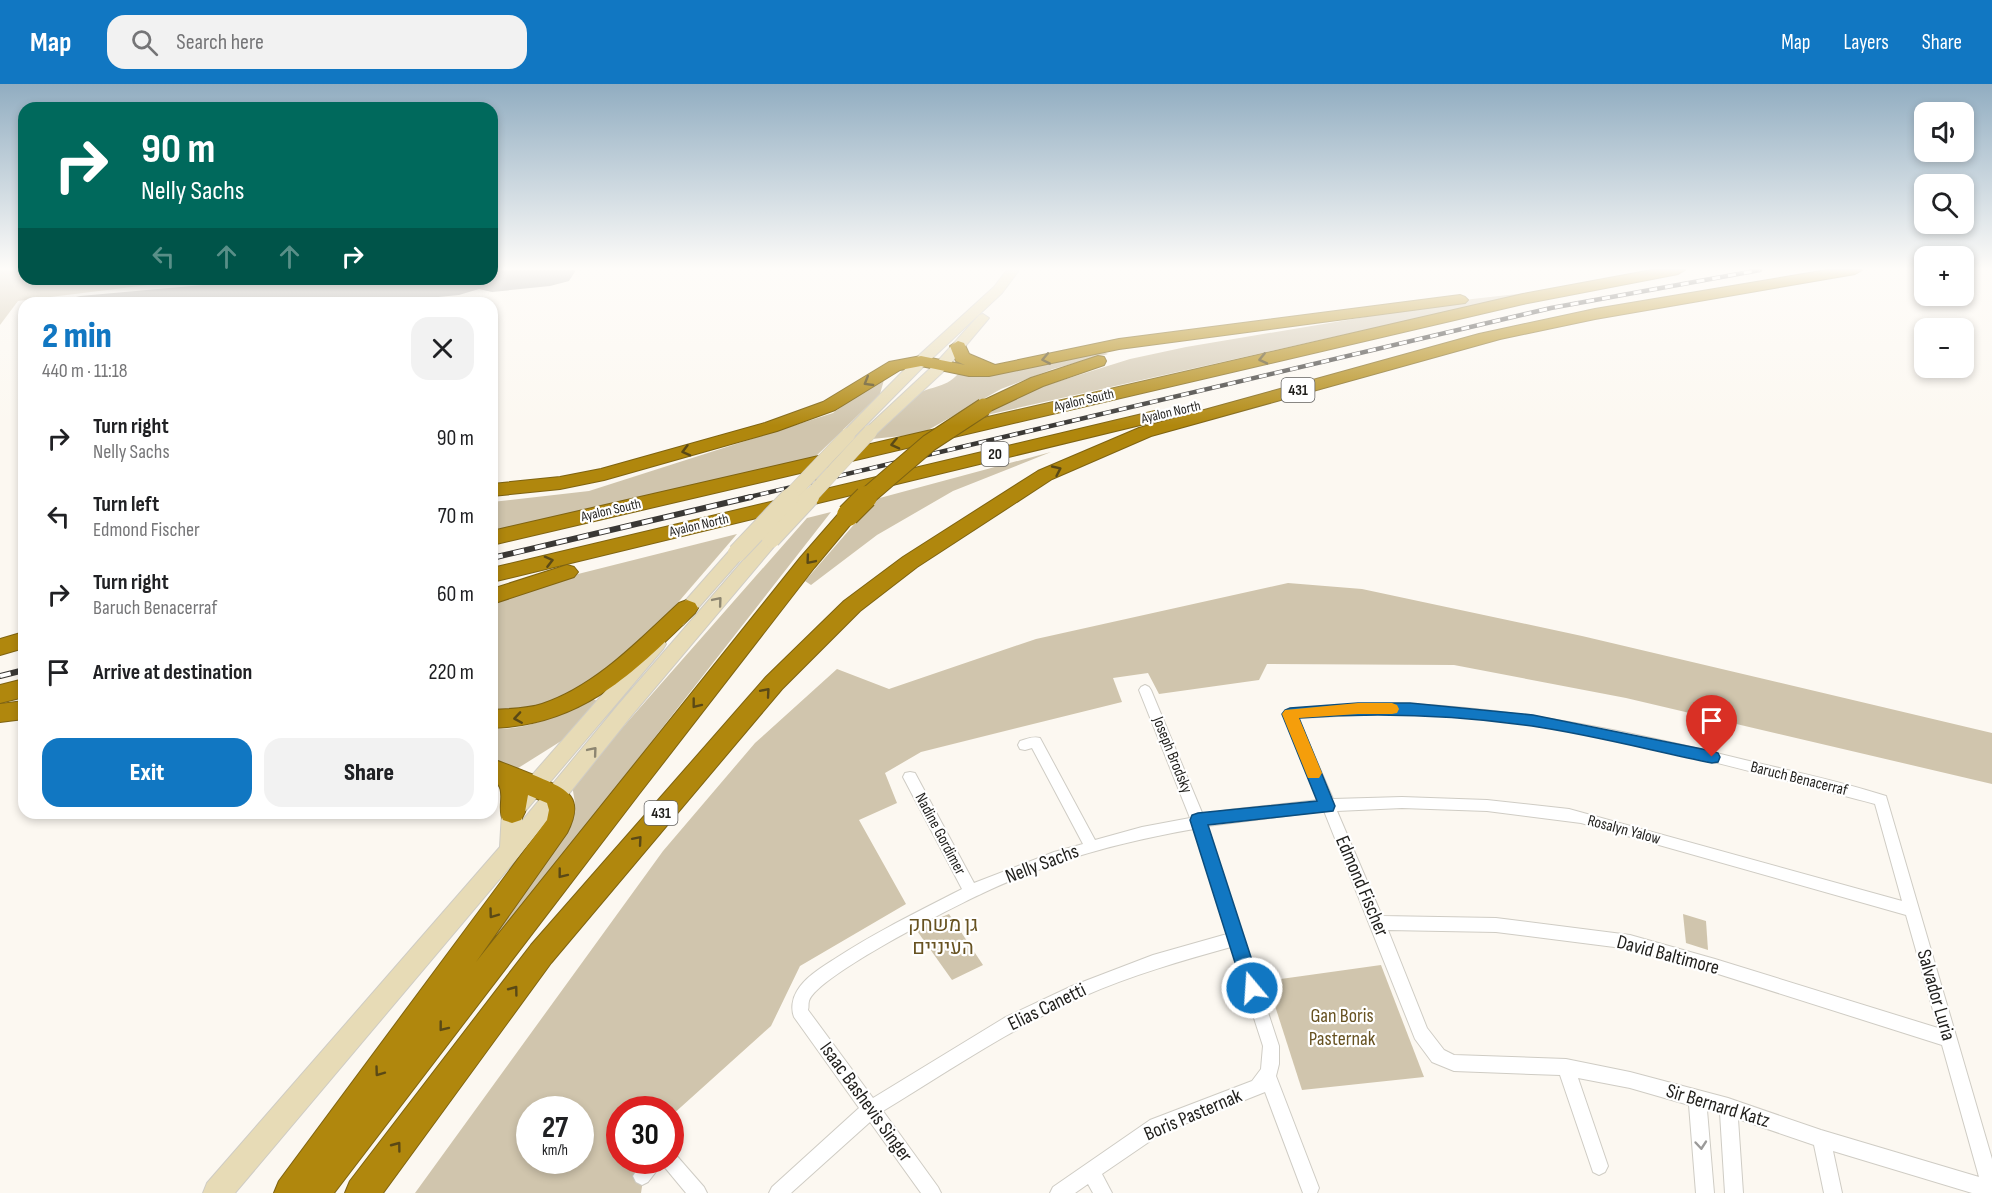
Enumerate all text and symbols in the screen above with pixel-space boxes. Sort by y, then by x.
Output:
search box [107,15,527,69]
text: Map [30,26,71,59]
icon: search [128,26,161,59]
text: Search here [176,29,264,56]
text: Map [1781,30,1810,55]
text: Layers [1843,30,1889,55]
text: Share [1922,30,1962,55]
map controls [1914,102,1974,378]
button: sound [1914,102,1974,162]
text: 90 m [141,124,215,175]
icon: right [42,126,120,204]
button: search [1914,174,1974,234]
text: Nelly Sachs [141,175,244,207]
icon: left [147,240,180,273]
icon: ahead [210,240,243,273]
icon: ahead [273,240,306,273]
icon: right [336,240,369,273]
button: + [1914,246,1974,306]
text: 2 min [42,315,112,358]
button: close [411,317,474,380]
button: − [1914,318,1974,378]
one-way arrow [1042,352,1052,365]
one-way arrow [1258,352,1268,365]
text: 440 m · 11:18 [42,359,128,383]
one-way arrow [863,374,874,385]
road number: 431 [1282,378,1314,402]
street label: Ayalon South [1051,385,1116,415]
street label: Ayalon North [1139,397,1202,427]
text: Turn right [93,413,169,440]
icon: right [42,422,75,455]
text: 90 m [437,425,474,452]
one-way arrow [891,437,901,450]
text: Nelly Sachs [93,440,170,464]
road number: 20 [982,442,1008,466]
one-way arrow [682,443,692,456]
one-way arrow [1051,465,1062,477]
text: Turn left [93,491,159,518]
street label: Ayalon South [578,495,643,525]
icon: left [42,500,75,533]
text: 70 m [438,503,474,530]
street label: Ayalon North [667,510,730,540]
text: Edmond Fischer [93,518,200,542]
one-way arrow [806,553,817,564]
one-way arrow [544,555,554,568]
text: Turn right [93,569,169,596]
icon: right [42,578,75,611]
text: 60 m [437,581,474,608]
text: Baruch Benacerraf [93,596,217,620]
one-way arrow [711,597,722,608]
icon: arrive [42,656,75,689]
text: Arrive at destination [93,659,252,686]
text: 220 m [428,659,474,686]
one-way arrow [758,688,769,699]
pin [1686,695,1737,757]
one-way arrow [692,697,703,708]
icon: arrive [1695,704,1728,737]
one-way arrow [513,711,522,723]
street label: Joseph Brodsky [1148,713,1196,796]
button: Exit [42,738,252,807]
button: Share [264,738,474,807]
one-way arrow [586,747,597,758]
street label: Baruch Benacerraf [1748,758,1850,800]
street label: Nadine Gordimer [911,790,970,878]
road number: 431 [644,801,678,825]
street label: Rosalyn Yalow [1585,811,1663,849]
street label: Edmond Fischer [1330,832,1394,940]
one-way arrow [631,836,642,846]
street label: Nelly Sachs [1002,839,1082,889]
one-way arrow [559,867,570,878]
one-way arrow [490,908,501,919]
park label: גן משחק העיניים [908,913,978,960]
street label: David Baltimore [1614,930,1722,980]
street label: Salvador Luria [1912,947,1960,1043]
position arrow [1220,956,1284,1020]
street label: Elias Canetti [1004,978,1090,1036]
one-way arrow [507,986,518,997]
park label: Gan Boris Pasternak [1309,1004,1376,1051]
one-way arrow [439,1021,450,1032]
street label: Isaac Bashevis Singer [814,1037,918,1167]
one-way arrow [375,1066,386,1077]
street label: Sir Bernard Katz [1663,1079,1773,1133]
street label: Boris Pasternak [1141,1084,1246,1146]
speed limit sign: 30 [606,1096,684,1174]
text: 27 [542,1110,568,1146]
text: km/h [542,1141,568,1160]
one-way arrow [1694,1141,1707,1150]
one-way arrow [390,1142,401,1153]

